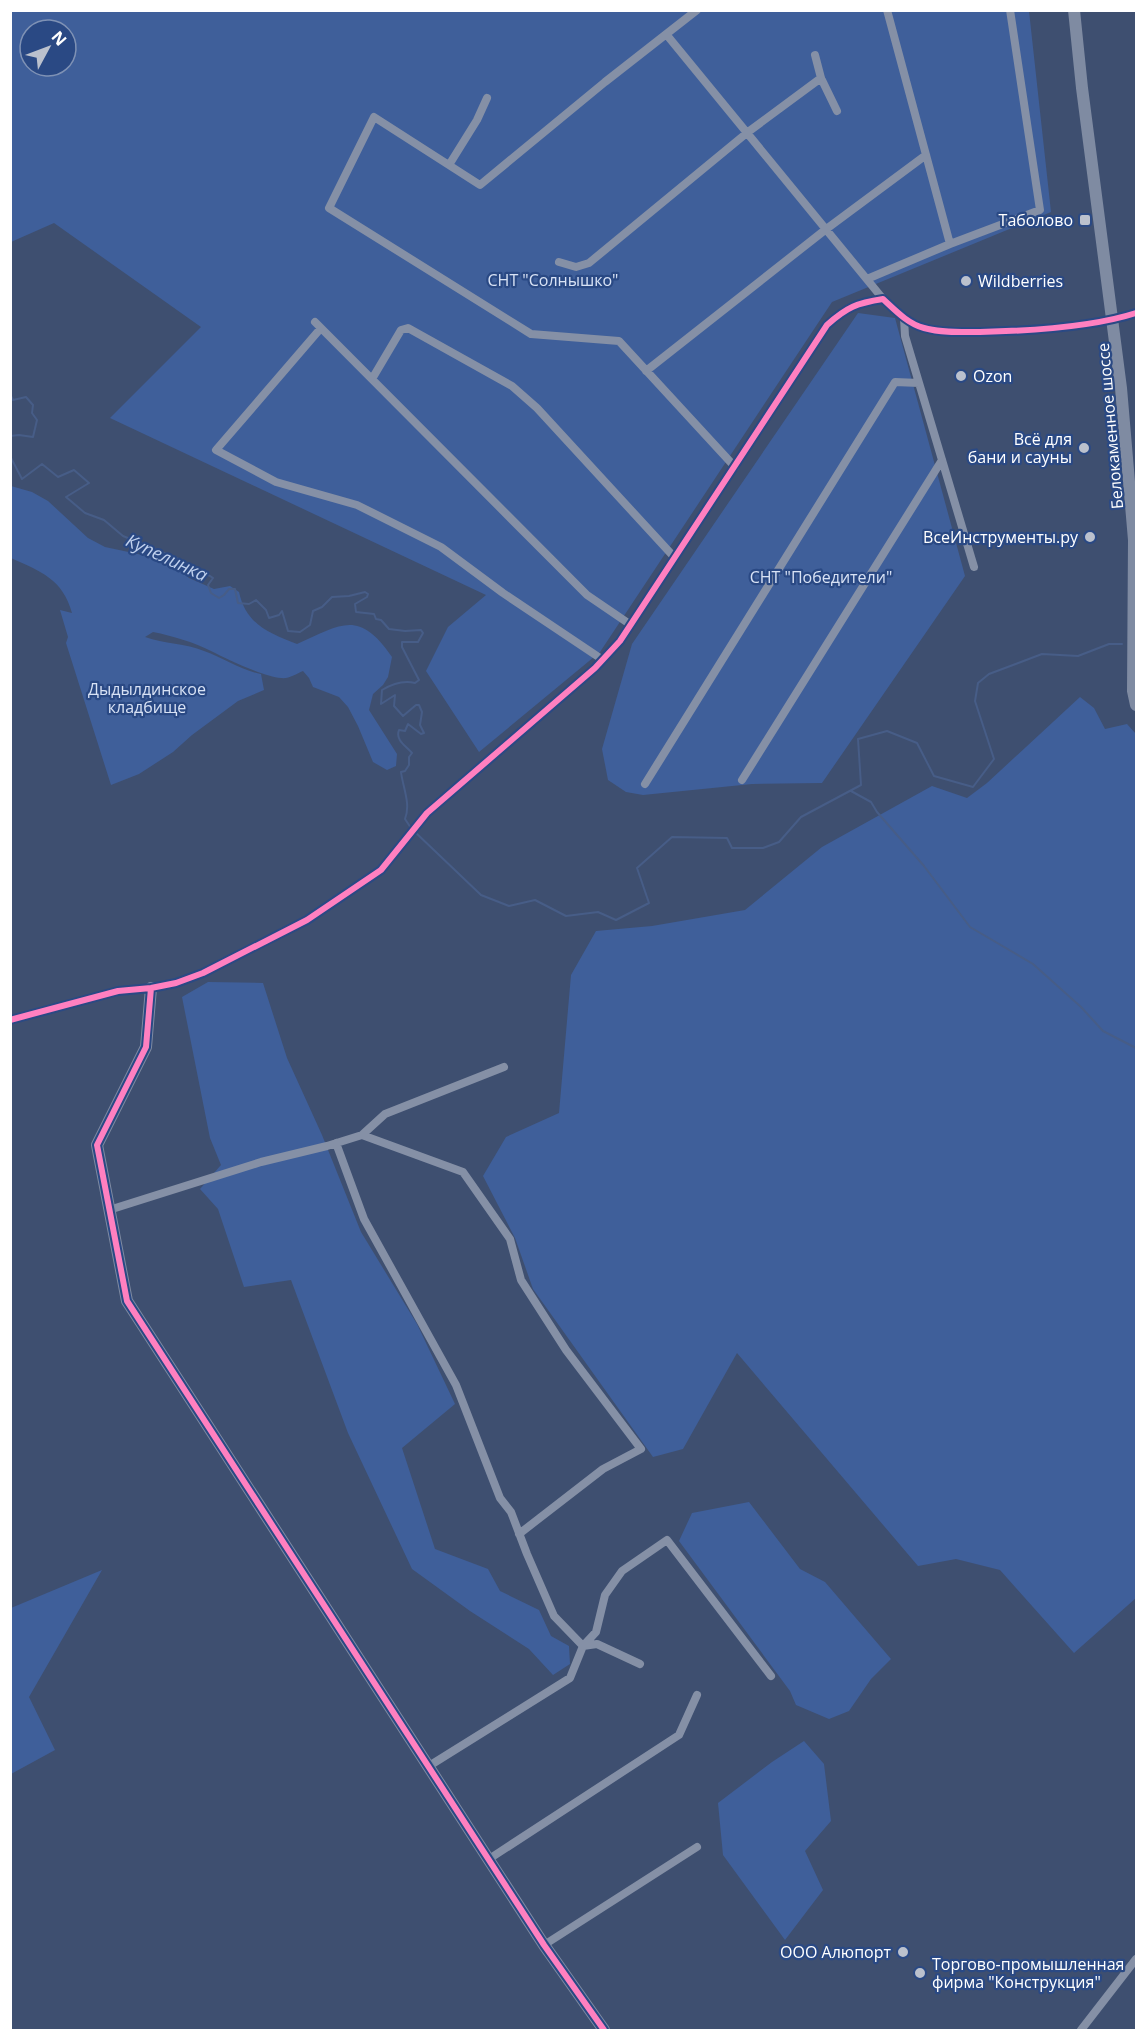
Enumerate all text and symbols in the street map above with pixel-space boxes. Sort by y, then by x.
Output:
north arrow [18,18,78,78]
text: N [47,26,72,50]
place label: Таболово [999,209,1073,231]
marker: Таболово [1078,213,1092,227]
park label: СНТ "Солнышко" [488,269,619,291]
place label: Wildberries [978,270,1063,292]
marker: Wildberries [959,274,973,288]
street label: Белокаменное шоссе [1092,342,1128,510]
place label: Ozon [973,365,1012,387]
marker: Ozon [954,369,968,383]
place label: Всё для бани и сауны [968,428,1072,468]
marker: Всё для бани и сауны [1077,441,1091,455]
place label: ВсеИнструменты.ру [923,526,1079,548]
water label: Купелинка [122,528,212,586]
marker: ВсеИнструменты.ру [1083,530,1097,544]
park label: СНТ "Победители" [750,566,892,588]
park label: Дыдылдинское кладбище [88,678,206,718]
place label: ООО Алюпорт [780,1941,891,1963]
marker: ООО Алюпорт [896,1945,910,1959]
place label: Торгово-промышленная фирма "Конструкция" [932,1953,1124,1993]
marker: Торгово-промышленная фирма "Конструкция" [913,1966,927,1980]

